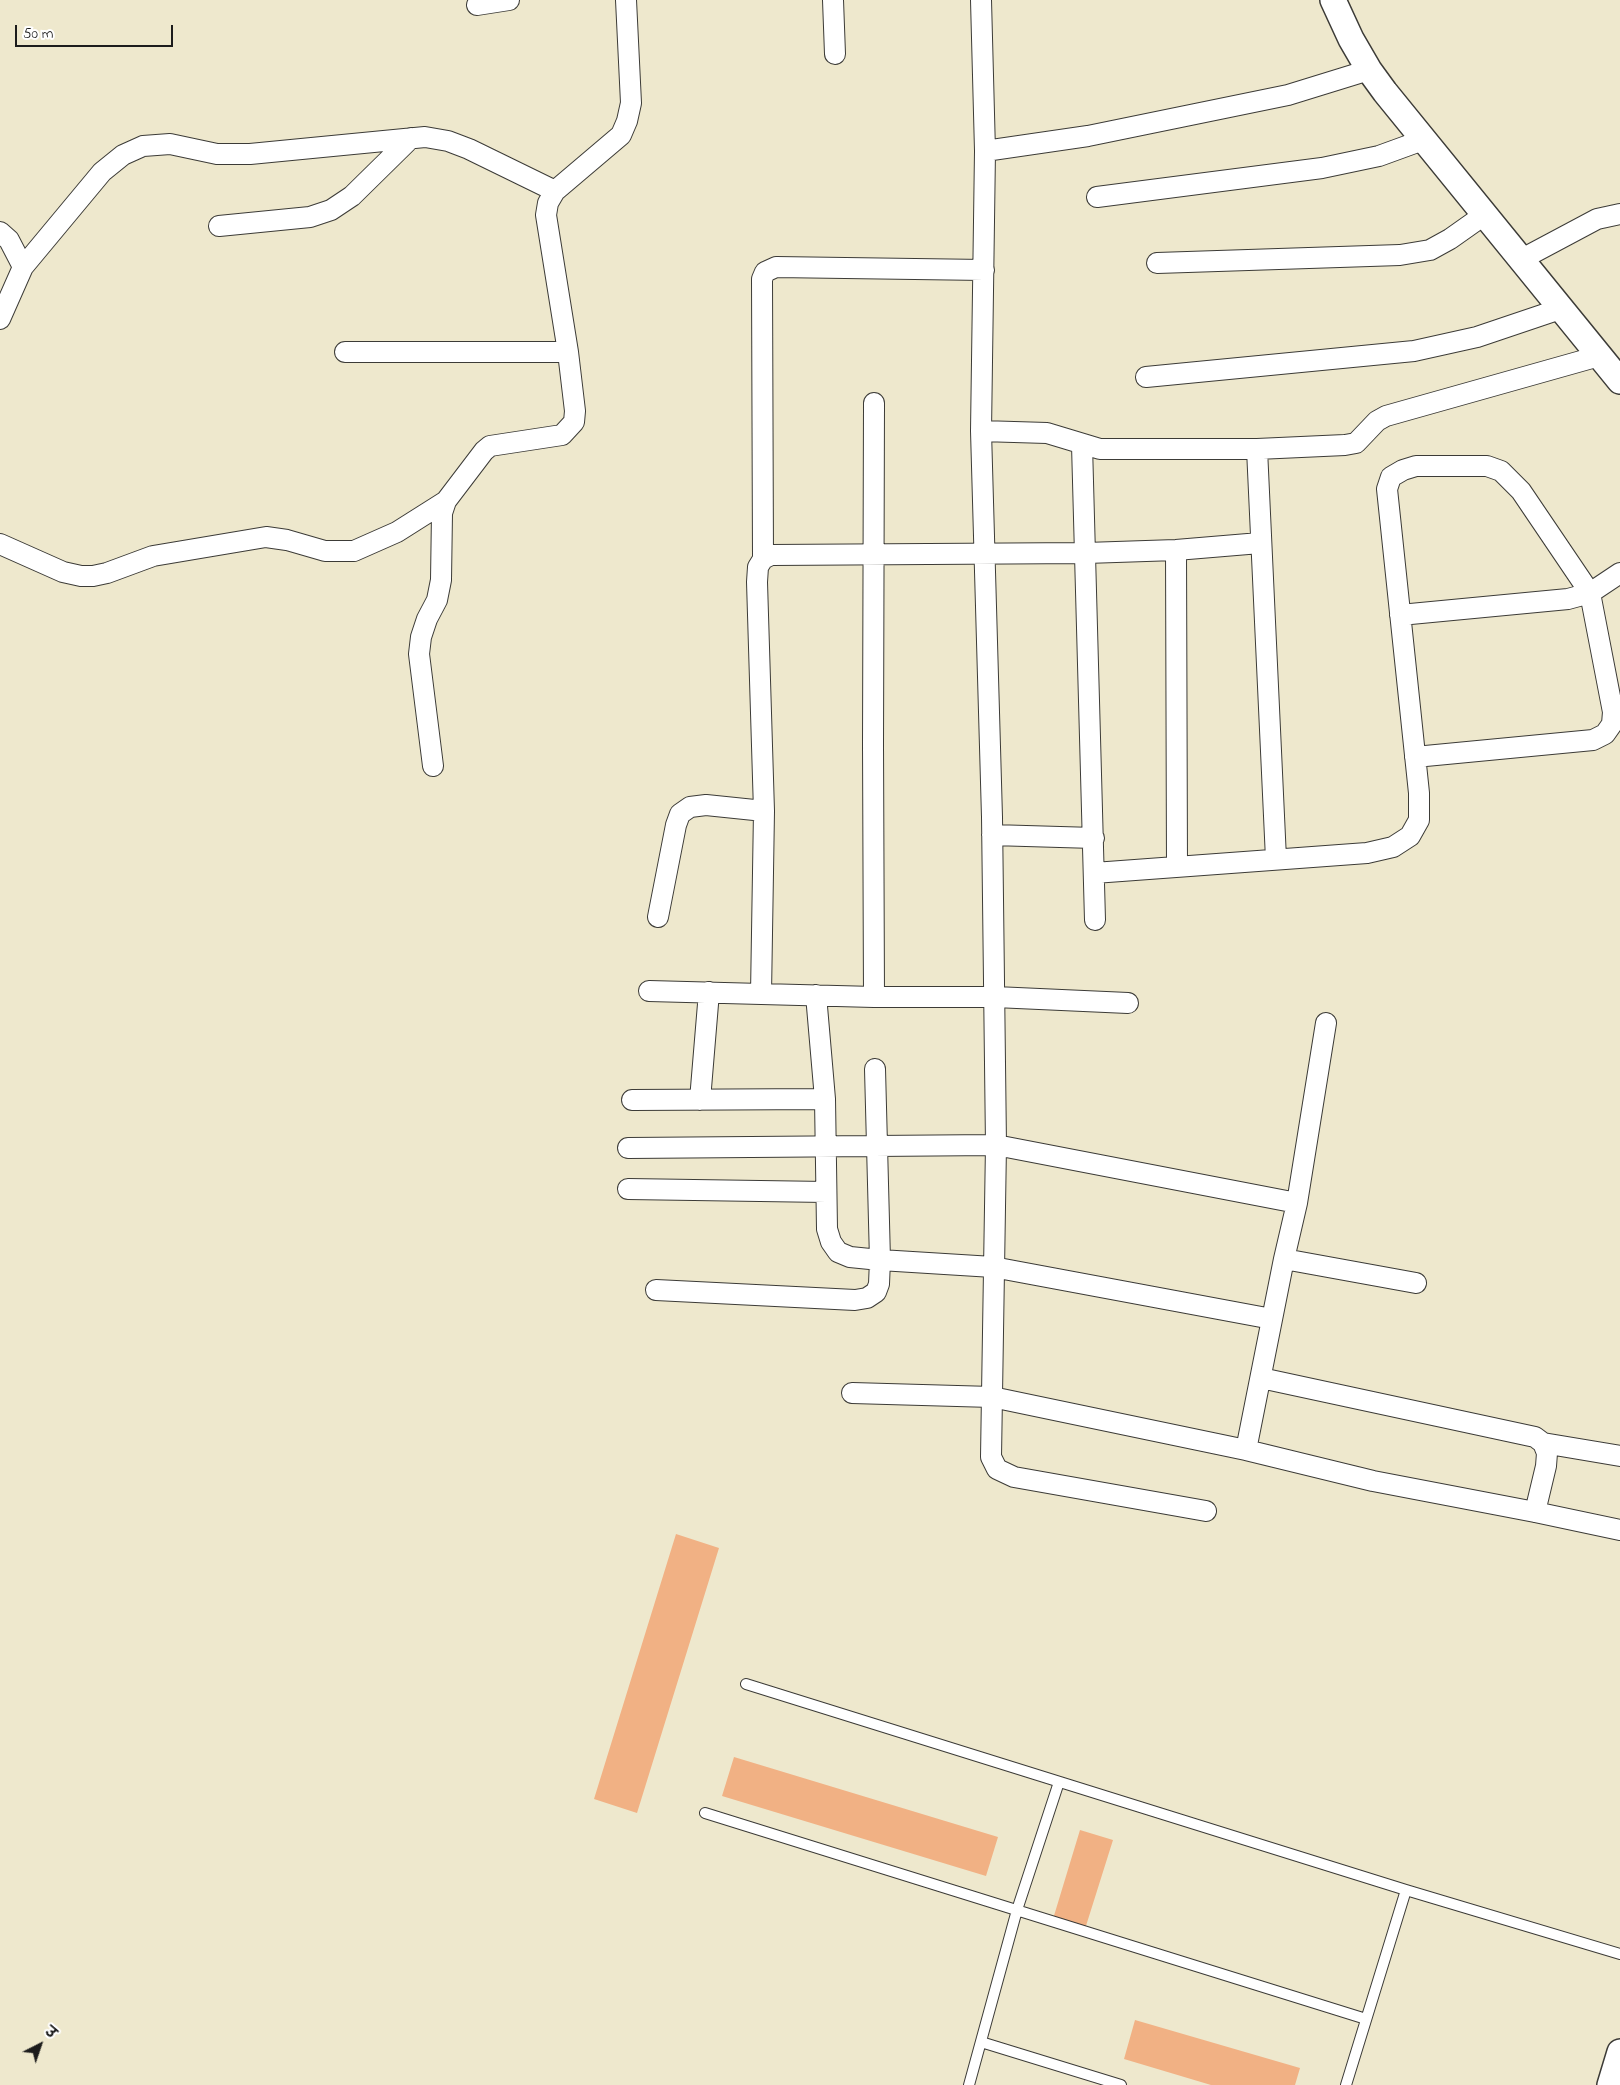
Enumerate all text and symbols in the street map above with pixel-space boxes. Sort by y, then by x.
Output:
scale bar [18,15,175,47]
text: 50 m [23,23,53,45]
north arrow [15,2020,65,2070]
text: उ [40,2022,61,2044]

